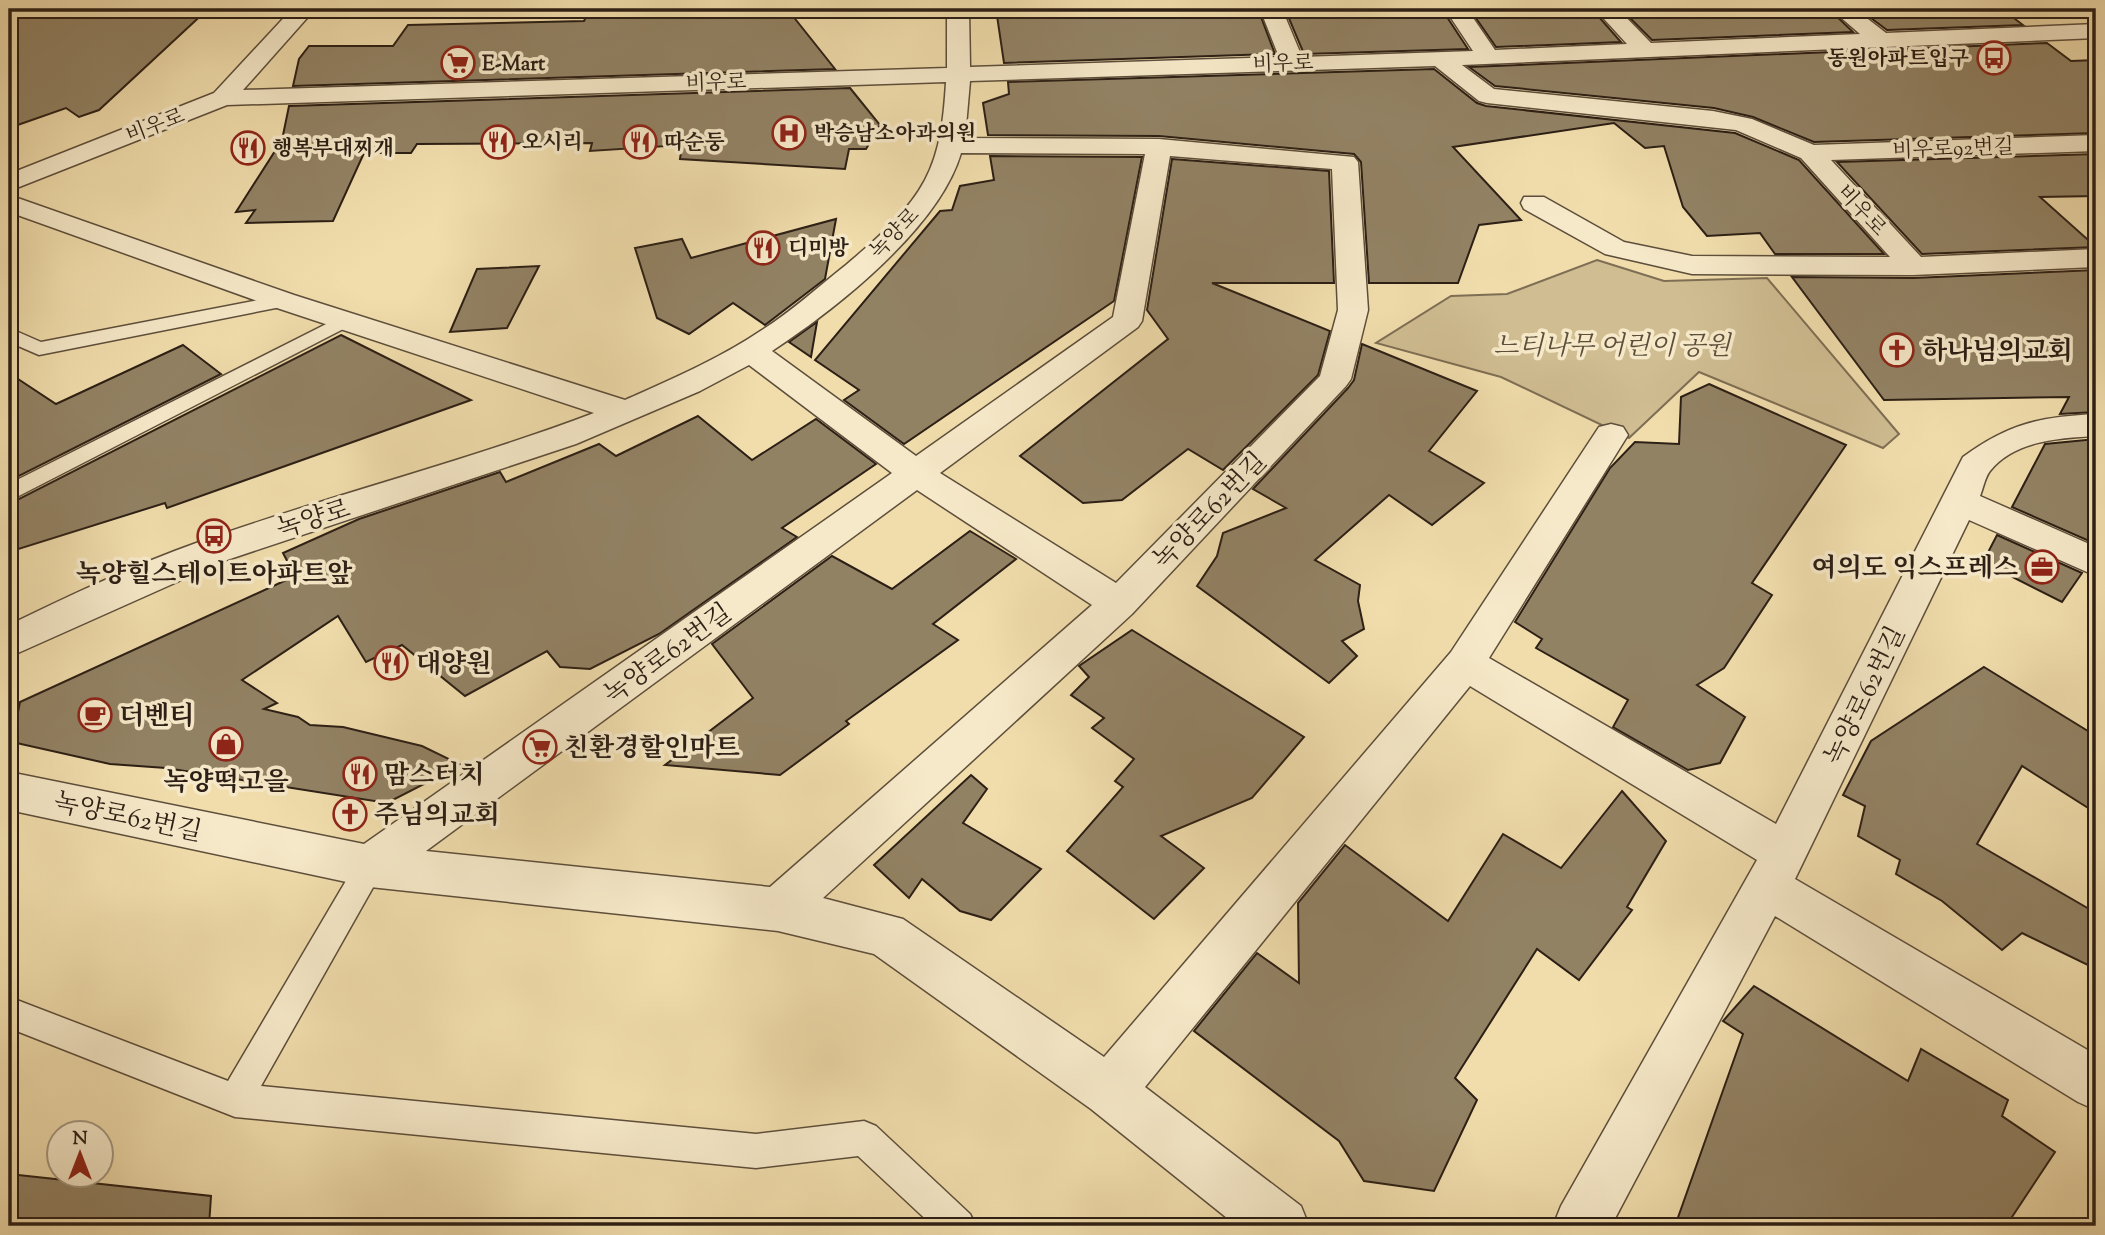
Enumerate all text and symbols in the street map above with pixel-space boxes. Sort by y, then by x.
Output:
bus stop icon: 동원아파트입구 [1975,39,2013,77]
supermarket icon: E-Mart [439,44,477,82]
place label: 동원아파트입구 [1827,45,1969,75]
street label: 비우로 [1252,49,1314,81]
place label: E-Mart [482,50,546,80]
street label: 비우로 [685,68,747,100]
street label: 비우로 [122,102,190,152]
hospital icon: 박승남소아과의원 [770,114,808,152]
place label: 박승남소아과의원 [814,120,976,150]
restaurant icon: 오시리 [479,123,517,161]
restaurant icon: 따순둥 [621,123,659,161]
restaurant icon: 행복부대찌개 [229,129,267,167]
place label: 오시리 [522,129,583,159]
place label: 따순둥 [664,129,725,159]
street label: 비우로92번길 [1892,133,2014,167]
place label: 행복부대찌개 [272,135,394,165]
street label: 비우로 [1829,179,1892,244]
street label: 녹양로 [864,202,927,267]
restaurant icon: 디미방 [744,229,782,267]
place label: 디미방 [788,235,850,265]
park label: 느티나무 어린이 공원 [1493,329,1732,366]
church icon: 하나님의교회 [1878,331,1916,369]
place label: 하나님의교회 [1922,334,2073,371]
street label: 녹양로62번길 [1145,445,1276,579]
street label: 녹양로 [272,492,355,549]
bus stop icon: 녹양힐스테이트아파트앞 [195,517,233,555]
office icon: 여의도 익스프레스 [2023,548,2061,586]
place label: 여의도 익스프레스 [1812,551,2018,588]
place label: 녹양힐스테이트아파트앞 [76,557,353,594]
street label: 녹양로62번길 [597,596,740,714]
street label: 녹양로62번길 [1817,620,1916,772]
restaurant icon: 대양원 [372,644,410,682]
place label: 대양원 [416,647,491,684]
cafe icon: 더벤티 [76,696,114,734]
place label: 더벤티 [119,699,194,736]
shop icon: 녹양떡고을 [207,725,245,763]
supermarket icon: 친환경할인마트 [521,728,559,766]
place label: 친환경할인마트 [564,731,740,768]
restaurant icon: 맘스터치 [341,755,379,793]
place label: 맘스터치 [384,758,484,795]
place label: 녹양떡고을 [163,765,289,802]
street label: 녹양로62번길 [50,785,205,852]
church icon: 주님의교회 [331,795,369,833]
place label: 주님의교회 [374,798,500,835]
north arrow [46,1120,116,1190]
text: N [72,1126,88,1153]

